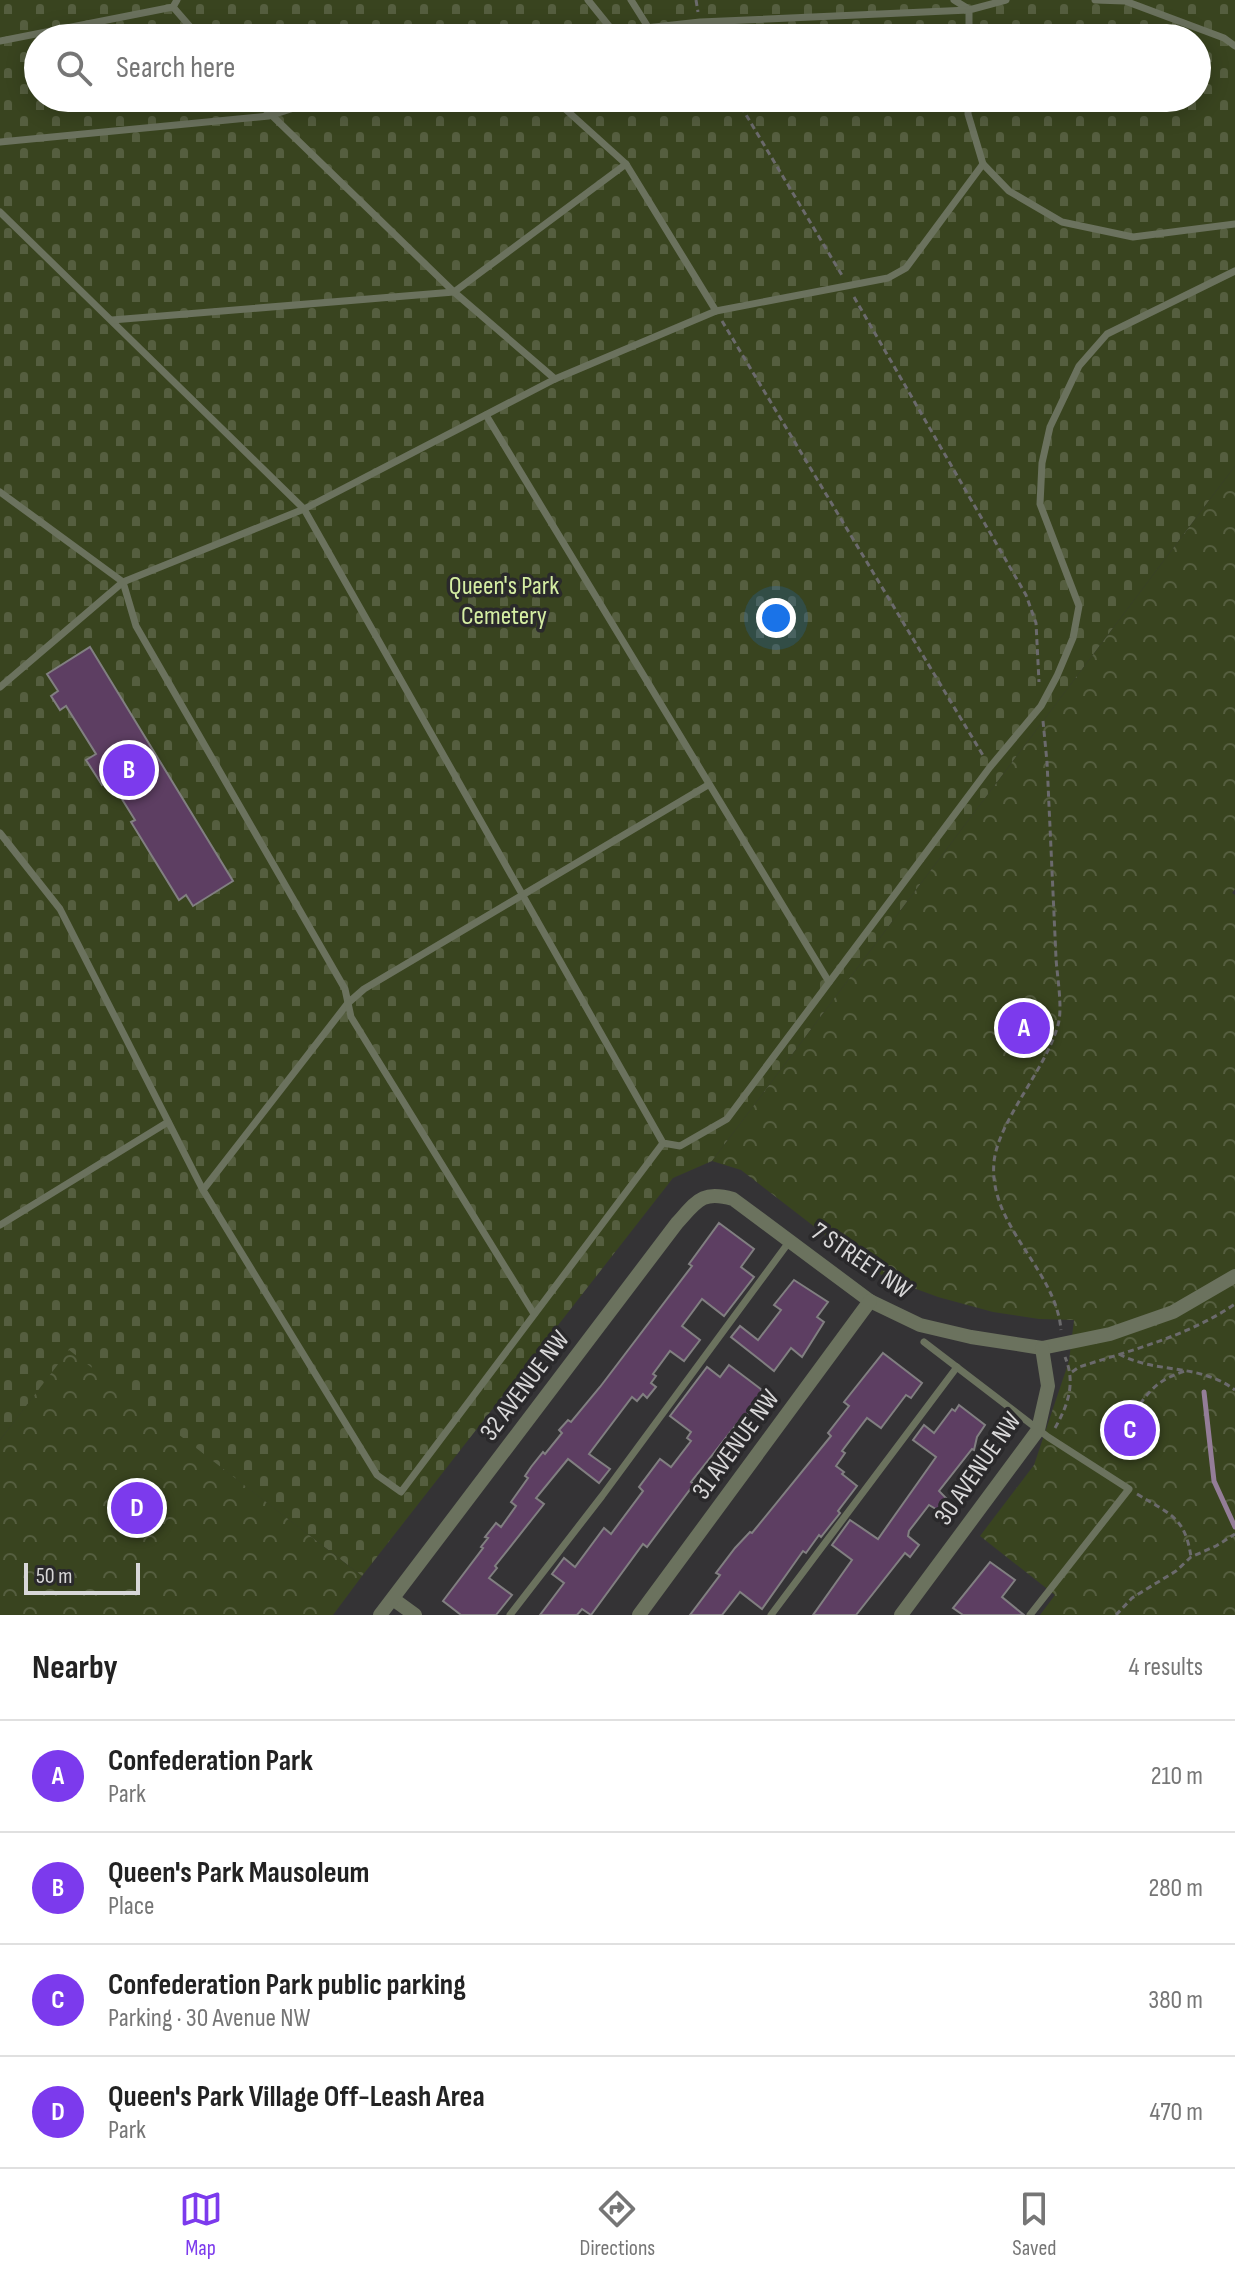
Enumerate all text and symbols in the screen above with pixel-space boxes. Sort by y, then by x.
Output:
search box [24,24,1211,112]
icon: search [52,46,96,90]
text: Search here [116,50,235,86]
park label: Queen's Park Cemetery [449,571,559,632]
your location [756,598,796,638]
pin: B [103,740,155,800]
pin: A [998,998,1050,1058]
street label: 7 STREET NW [805,1216,917,1306]
street label: 32 AVENUE NW [474,1325,577,1447]
street label: 31 AVENUE NW [686,1384,786,1506]
pin: C [1104,1400,1156,1460]
street label: 30 AVENUE NW [928,1406,1028,1531]
pin: D [111,1478,163,1538]
scale bar [24,1559,140,1595]
text: 50 m [36,1563,72,1590]
text: Nearby [32,1647,118,1688]
text: 4 results [1128,1652,1203,1683]
text: Confederation Park [108,1743,313,1779]
text: A [52,1761,64,1792]
text: 210 m [1151,1761,1203,1792]
text: Park [108,1779,146,1810]
text: Queen's Park Mausoleum [108,1855,369,1891]
text: B [52,1873,64,1904]
text: 280 m [1148,1873,1203,1904]
text: Place [108,1891,155,1922]
text: Confederation Park public parking [108,1967,466,2003]
text: C [51,1985,65,2016]
text: 380 m [1148,1985,1203,2016]
text: Parking · 30 Avenue NW [108,2003,310,2034]
text: Queen's Park Village Off-Leash Area [108,2079,485,2115]
text: D [51,2097,65,2128]
text: 470 m [1150,2097,1203,2128]
text: Park [108,2115,146,2146]
tab: Map [179,2187,223,2262]
tab: Directions [580,2187,655,2262]
tab: Saved [1012,2187,1056,2262]

